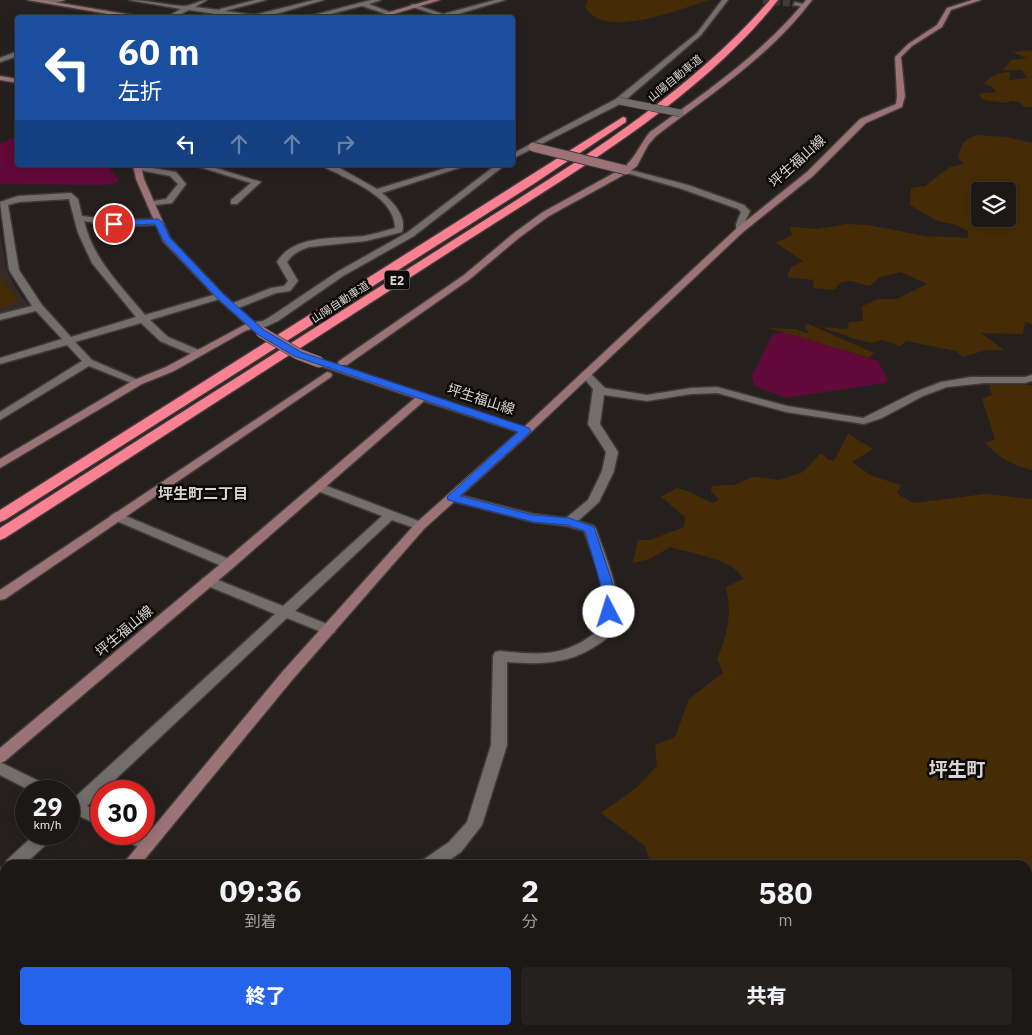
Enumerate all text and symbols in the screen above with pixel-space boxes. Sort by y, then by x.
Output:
text: 60 m [118,29,200,75]
icon: left [35,35,100,100]
street label: 山陽自動車道 [645,52,705,104]
text: 左折 [118,76,162,105]
icon: left [172,130,200,158]
icon: ahead [225,130,253,158]
icon: ahead [278,130,306,158]
icon: right [331,130,359,158]
street label: 坪生福山線 [765,131,829,191]
map controls [971,182,1016,227]
button: layers [971,182,1016,227]
pin [93,203,135,245]
icon: arrive [100,210,128,238]
road number: E2 [384,270,410,290]
street label: 山陽自動車道 [309,278,371,326]
street label: 坪生福山線 [445,380,517,418]
district label: 坪生町二丁目 [158,484,248,503]
position arrow [582,585,634,637]
street label: 坪生福山線 [91,602,157,660]
district label: 坪生町 [928,757,986,781]
speed limit sign: 30 [90,780,155,845]
text: 29 [32,790,63,823]
text: km/h [33,817,62,832]
text: 09:36 [220,871,301,910]
text: 2 [521,871,539,910]
text: 580 [758,873,812,912]
text: m [778,910,792,930]
text: 到着 [244,911,276,931]
text: 分 [522,911,538,931]
button: 終了 [20,967,511,1025]
button: 共有 [521,967,1012,1025]

